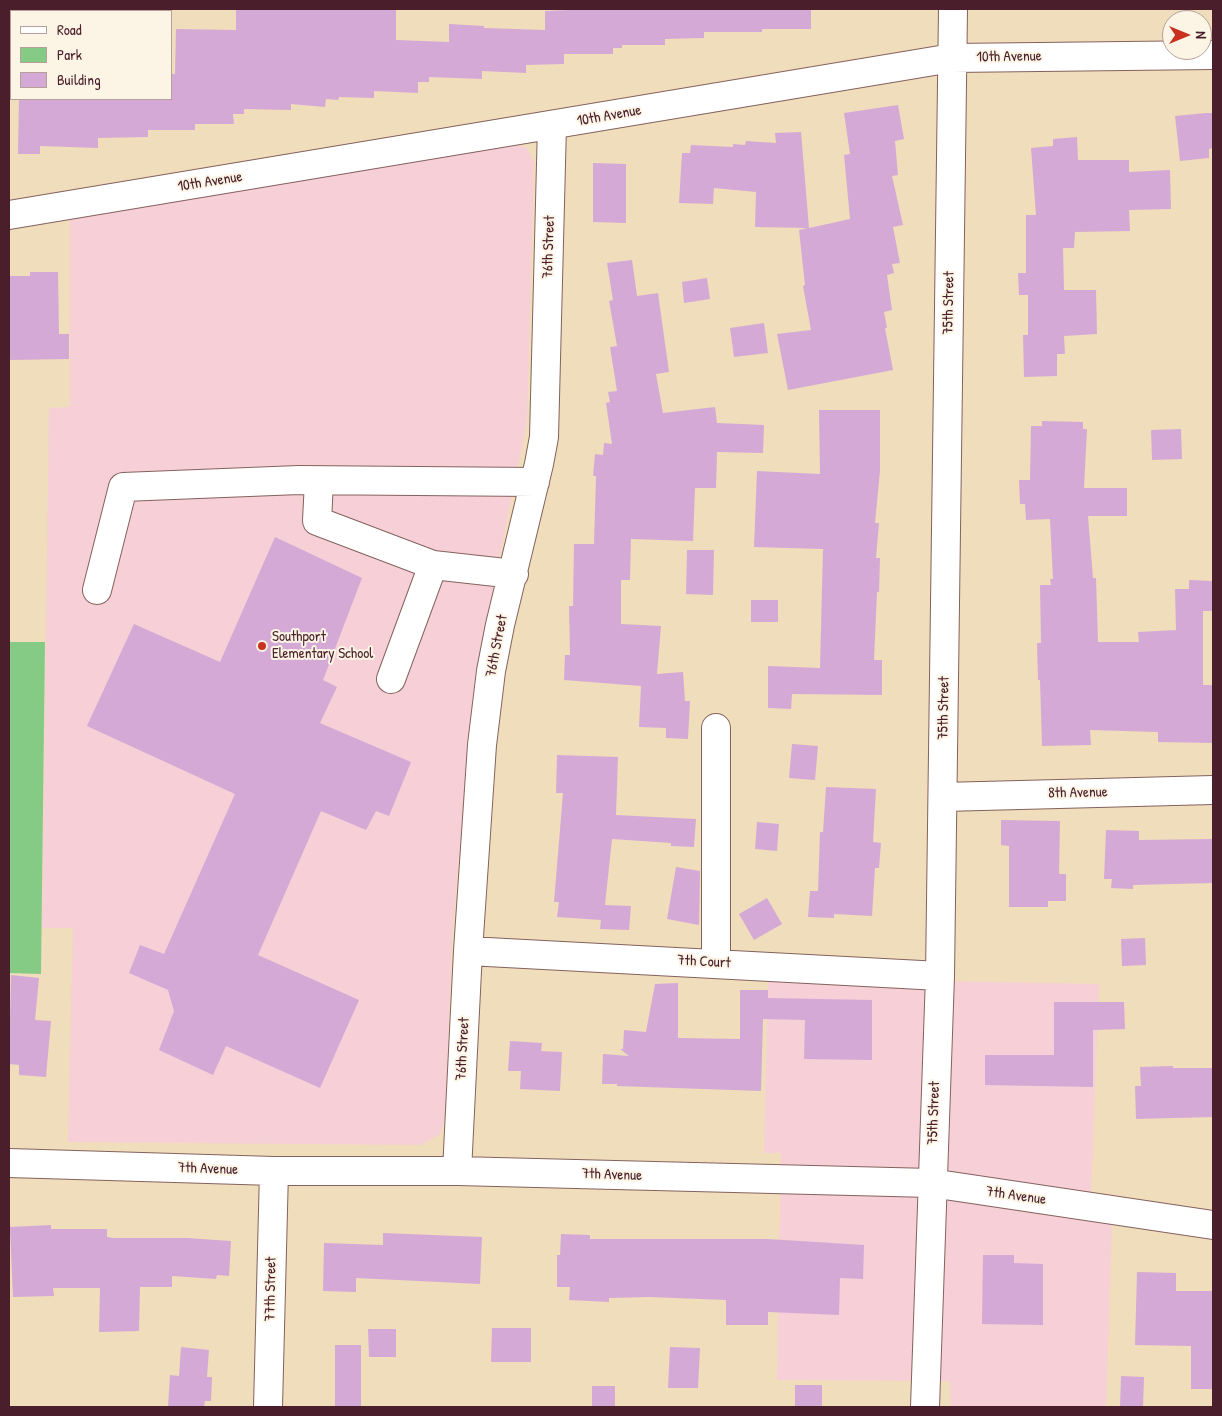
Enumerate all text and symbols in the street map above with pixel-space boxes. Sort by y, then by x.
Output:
legend [10,10,172,100]
north arrow [1162,10,1212,60]
text: Road [57,19,82,40]
text: N [1192,31,1211,39]
text: Park [57,44,82,65]
street label: 10th Avenue [976,47,1042,67]
text: Building [57,69,101,90]
street label: 10th Avenue [575,101,643,131]
street label: 10th Avenue [176,168,244,196]
street label: 76th Street [539,215,559,279]
street label: 75th Street [939,271,959,335]
street label: 76th Street [482,613,512,679]
place label: Southport Elementary School [272,628,373,663]
marker: Southport Elementary School [256,640,268,652]
street label: 75th Street [934,676,954,740]
street label: 8th Avenue [1048,783,1108,803]
street label: 7th Court [677,952,731,972]
street label: 76th Street [452,1017,474,1081]
street label: 75th Street [924,1081,944,1145]
street label: 7th Avenue [178,1159,238,1179]
street label: 7th Avenue [582,1165,642,1185]
street label: 7th Avenue [985,1183,1047,1209]
street label: 77th Street [261,1257,281,1321]

